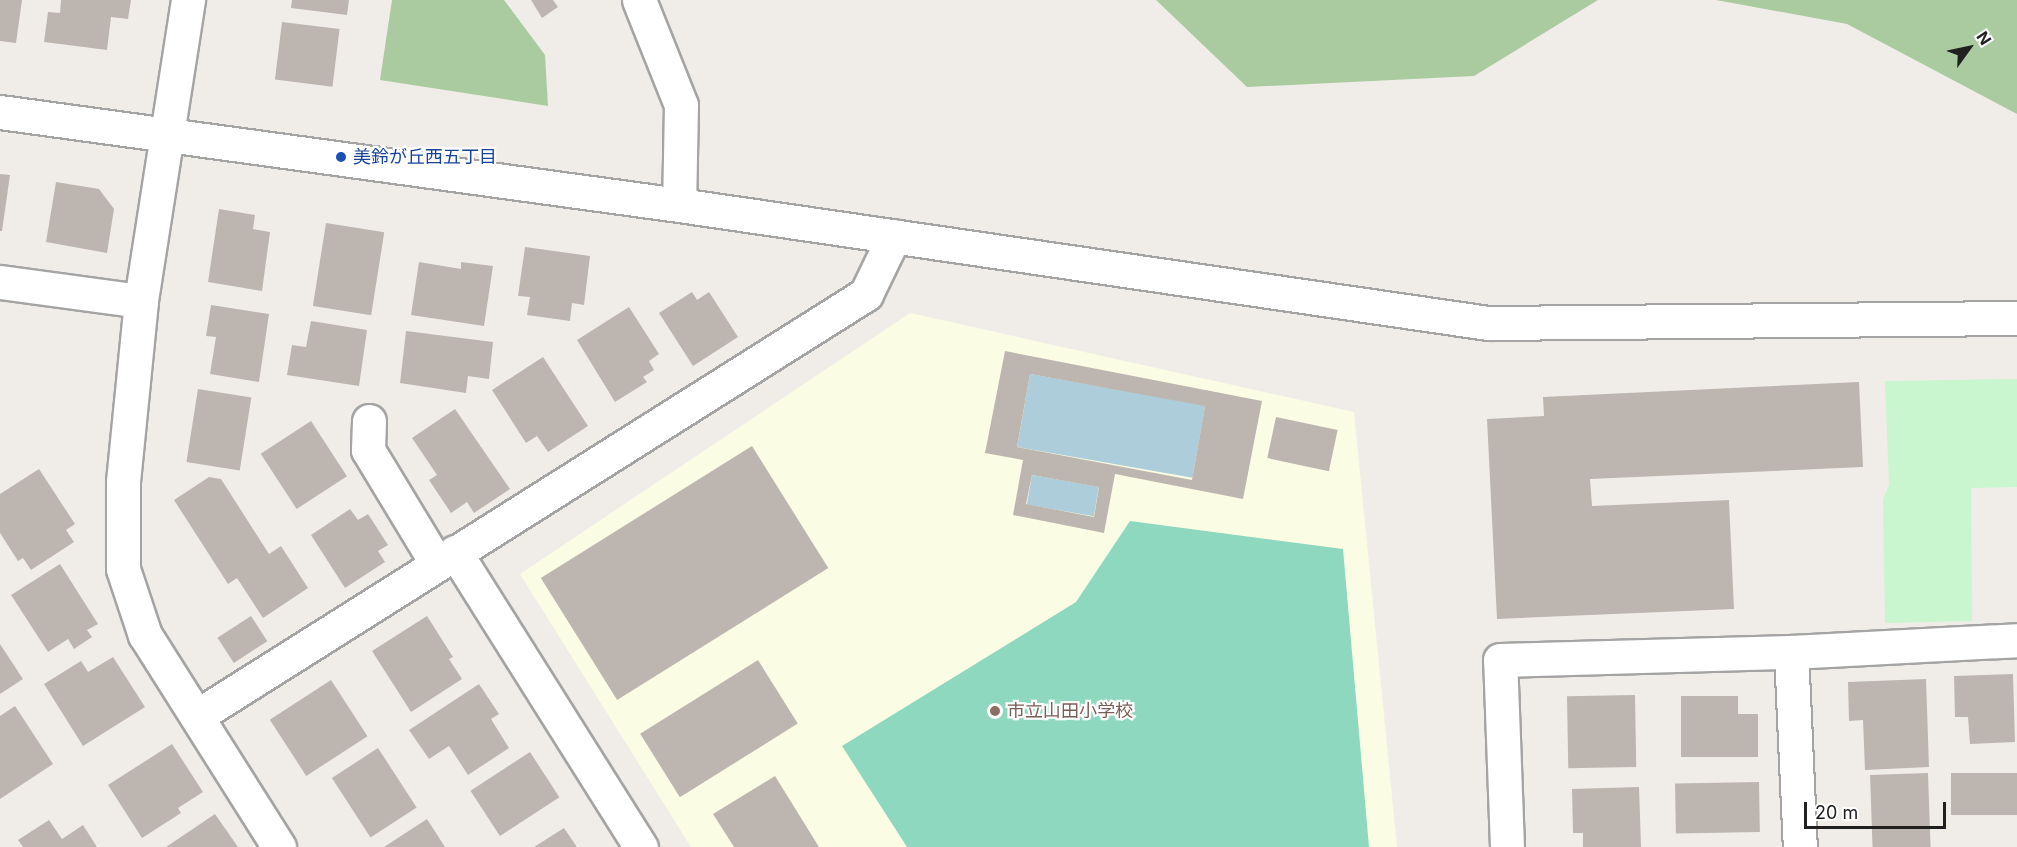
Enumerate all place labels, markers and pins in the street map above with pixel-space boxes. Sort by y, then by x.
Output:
place label: 美鈴が丘西五丁目 [353,146,497,168]
marker: 美鈴が丘西五丁目 [334,150,348,164]
place label: 市立山田小学校 [1007,700,1133,722]
marker: 市立山田小学校 [988,704,1002,718]

